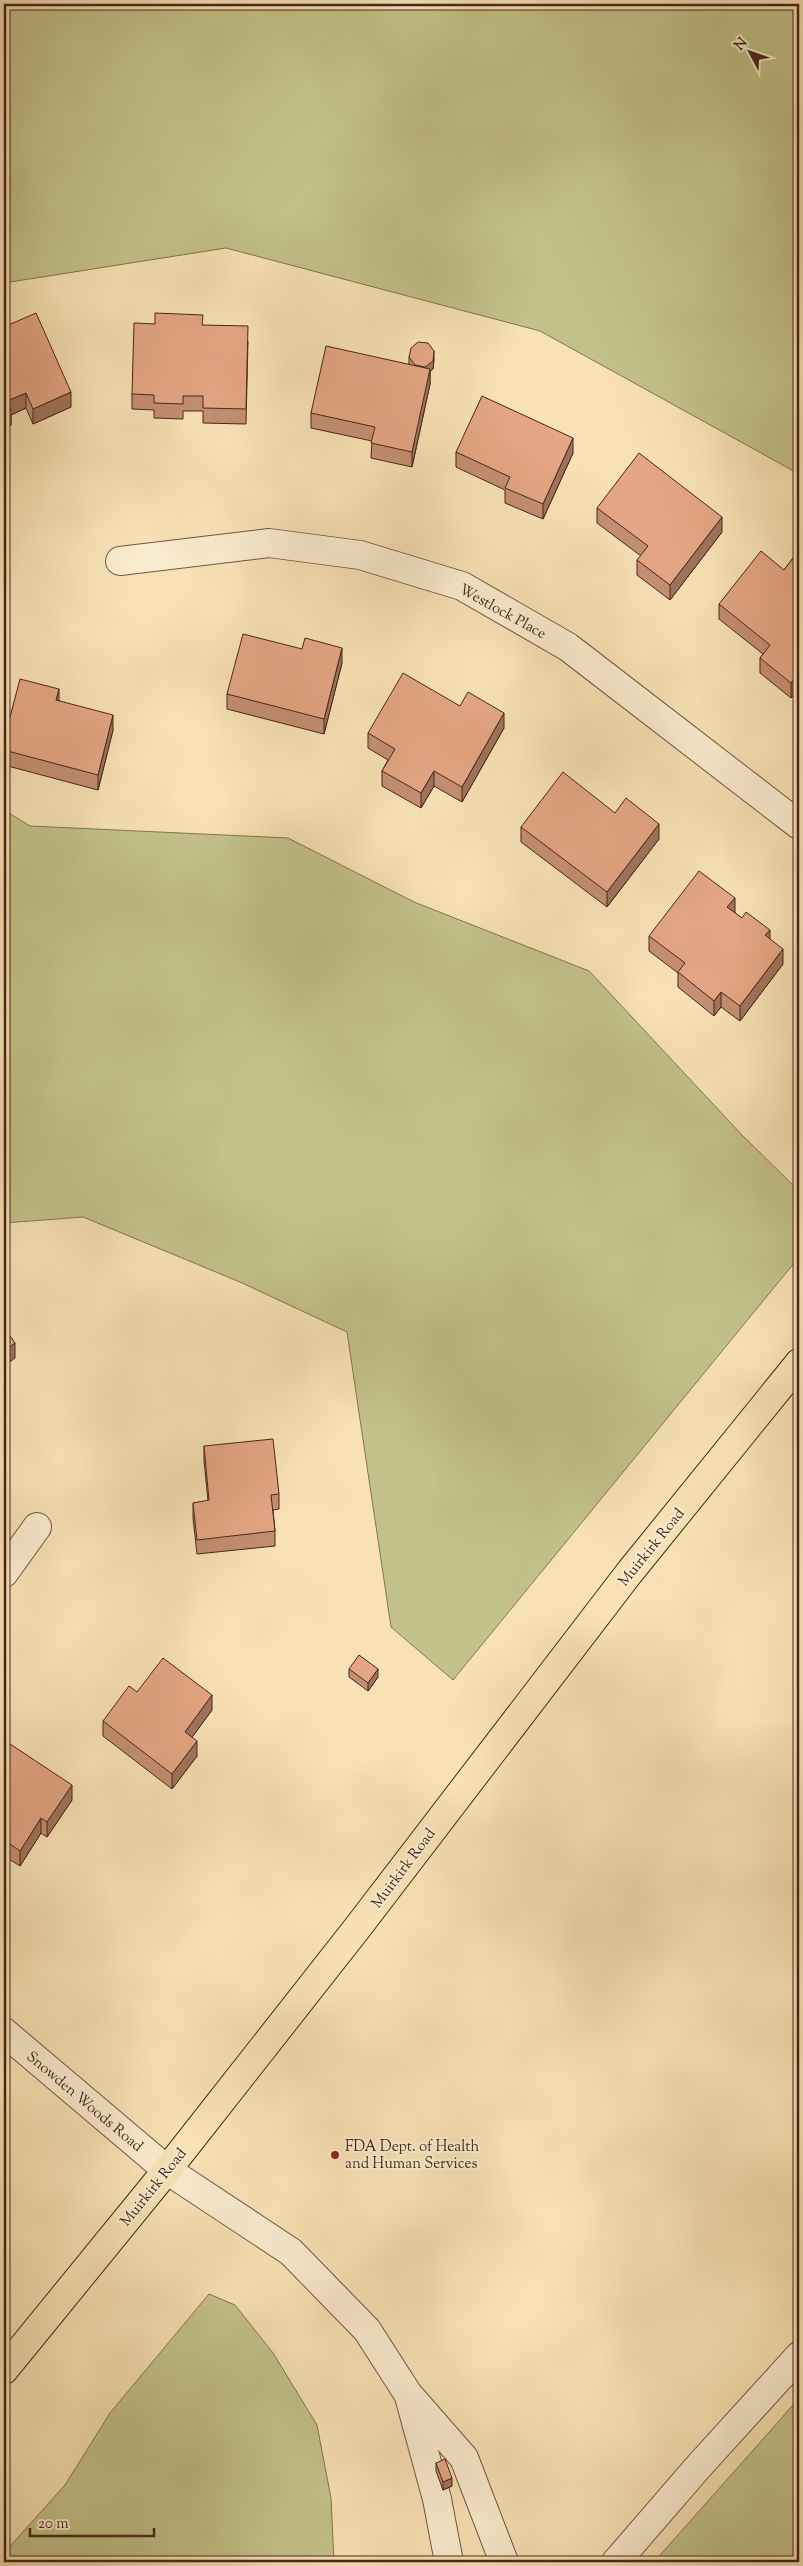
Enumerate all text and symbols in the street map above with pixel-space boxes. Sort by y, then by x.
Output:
north arrow [726,28,776,78]
text: N [730,34,753,56]
street label: Westlock Place [455,580,550,645]
street label: Muirkirk Road [614,1504,691,1591]
street label: Muirkirk Road [367,1824,441,1913]
street label: Snowden Woods Road [21,2047,147,2158]
place label: FDA Dept. of Health and Human Services [345,2137,479,2175]
street label: Muirkirk Road [116,2144,193,2231]
marker: FDA Dept. of Health and Human Services [329,2149,341,2161]
scale bar [30,2506,154,2538]
text: 20 m [38,2514,69,2535]

